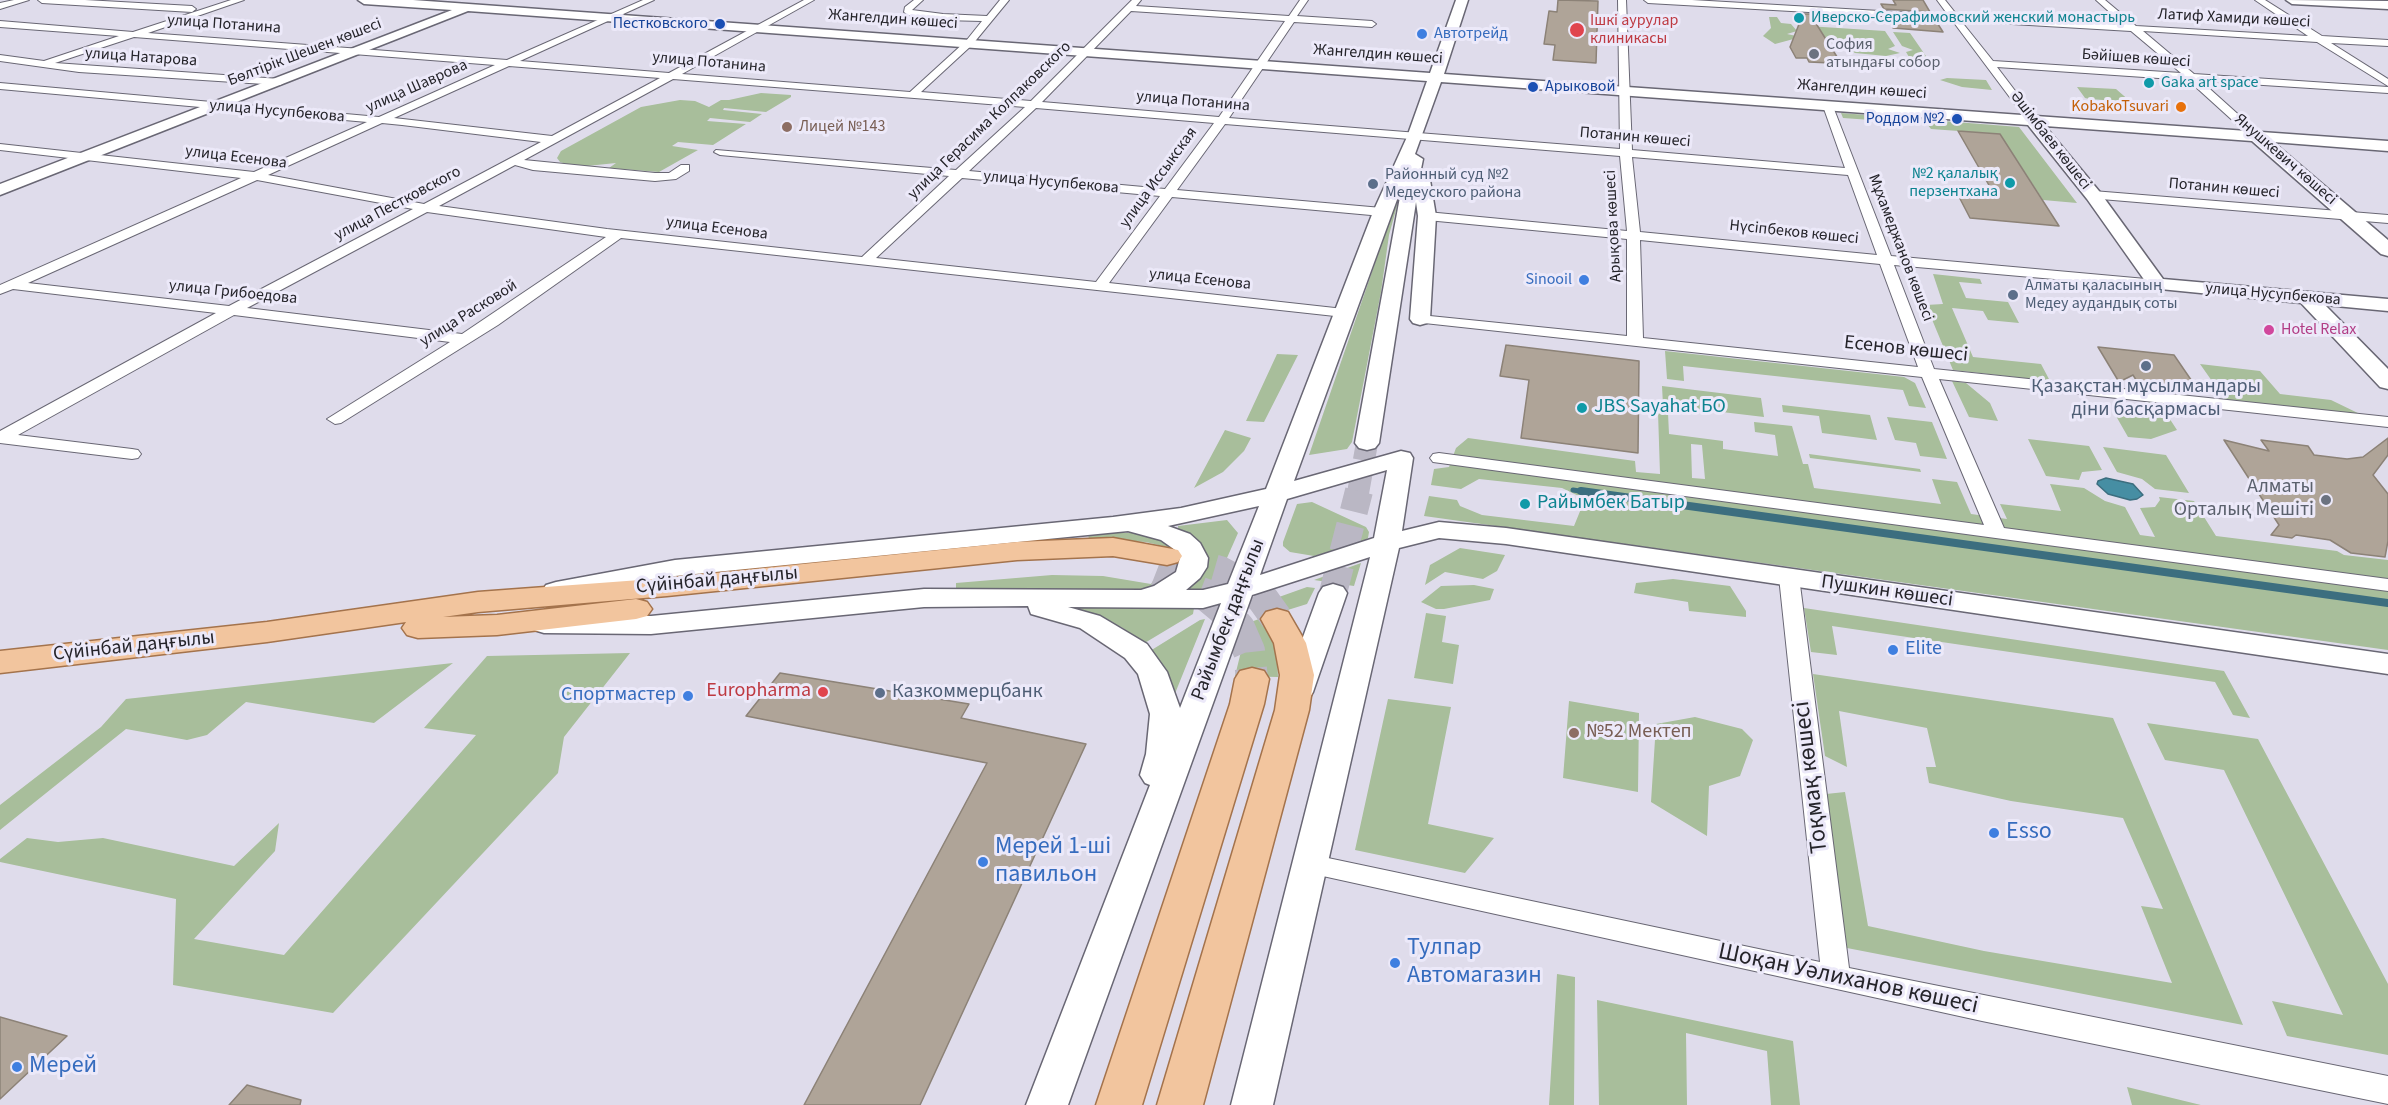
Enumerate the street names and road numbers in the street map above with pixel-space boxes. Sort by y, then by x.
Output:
street label: Латиф Хамиди көшесі [2157,5,2311,33]
street label: Жангелдин көшесі [828,6,958,34]
street label: улица Потанина [166,11,282,39]
street label: Бөлтірік Шешен көшесі [225,15,385,91]
street label: улица Герасима Колпаковского [904,38,1076,204]
street label: Жангелдин көшесі [1313,41,1443,69]
street label: улица Натарова [84,45,198,71]
street label: Бәйішев көшесі [2081,46,2191,72]
street label: улица Потанина [651,48,767,78]
street label: улица Шаврова [363,56,471,118]
street label: Жангелдин көшесі [1797,76,1927,104]
street label: улица Потанина [1135,87,1251,117]
street label: Әшімбаев көшесі [2006,88,2094,194]
street label: улица Нусупбекова [208,97,346,127]
street label: Янушкевич көшесі [2230,110,2340,210]
street label: улица Иссыкская [1116,124,1202,232]
street label: Потанин көшесі [1579,124,1691,152]
street label: улица Есенова [184,142,288,174]
street label: улица Пестковского [331,163,465,245]
street label: улица Нусупбекова [982,168,1120,198]
street label: Арықова көшесі [1601,169,1627,283]
street label: Мұхамеджанов көшесі [1863,172,1937,324]
street label: Потанин көшесі [2168,175,2280,203]
street label: улица Есенова [665,213,769,245]
street label: Нүсіпбеков көшесі [1728,217,1860,249]
street label: улица Есенова [1148,265,1252,295]
street label: улица Расковой [417,276,521,352]
street label: улица Грибоедова [168,277,298,309]
street label: улица Нусупбекова [2204,280,2342,310]
street label: Есенов көшесі [1843,332,1969,368]
street label: Райымбек даңғылы [1187,536,1271,704]
street label: Сүйінбай даңғылы [635,562,799,600]
street label: Пушкин көшесі [1819,571,1955,613]
street label: Сүйінбай даңғылы [52,627,216,667]
street label: Тоқмақ көшесі [1788,699,1836,855]
street label: Шоқан Уәлиханов көшесі [1715,938,1981,1022]

